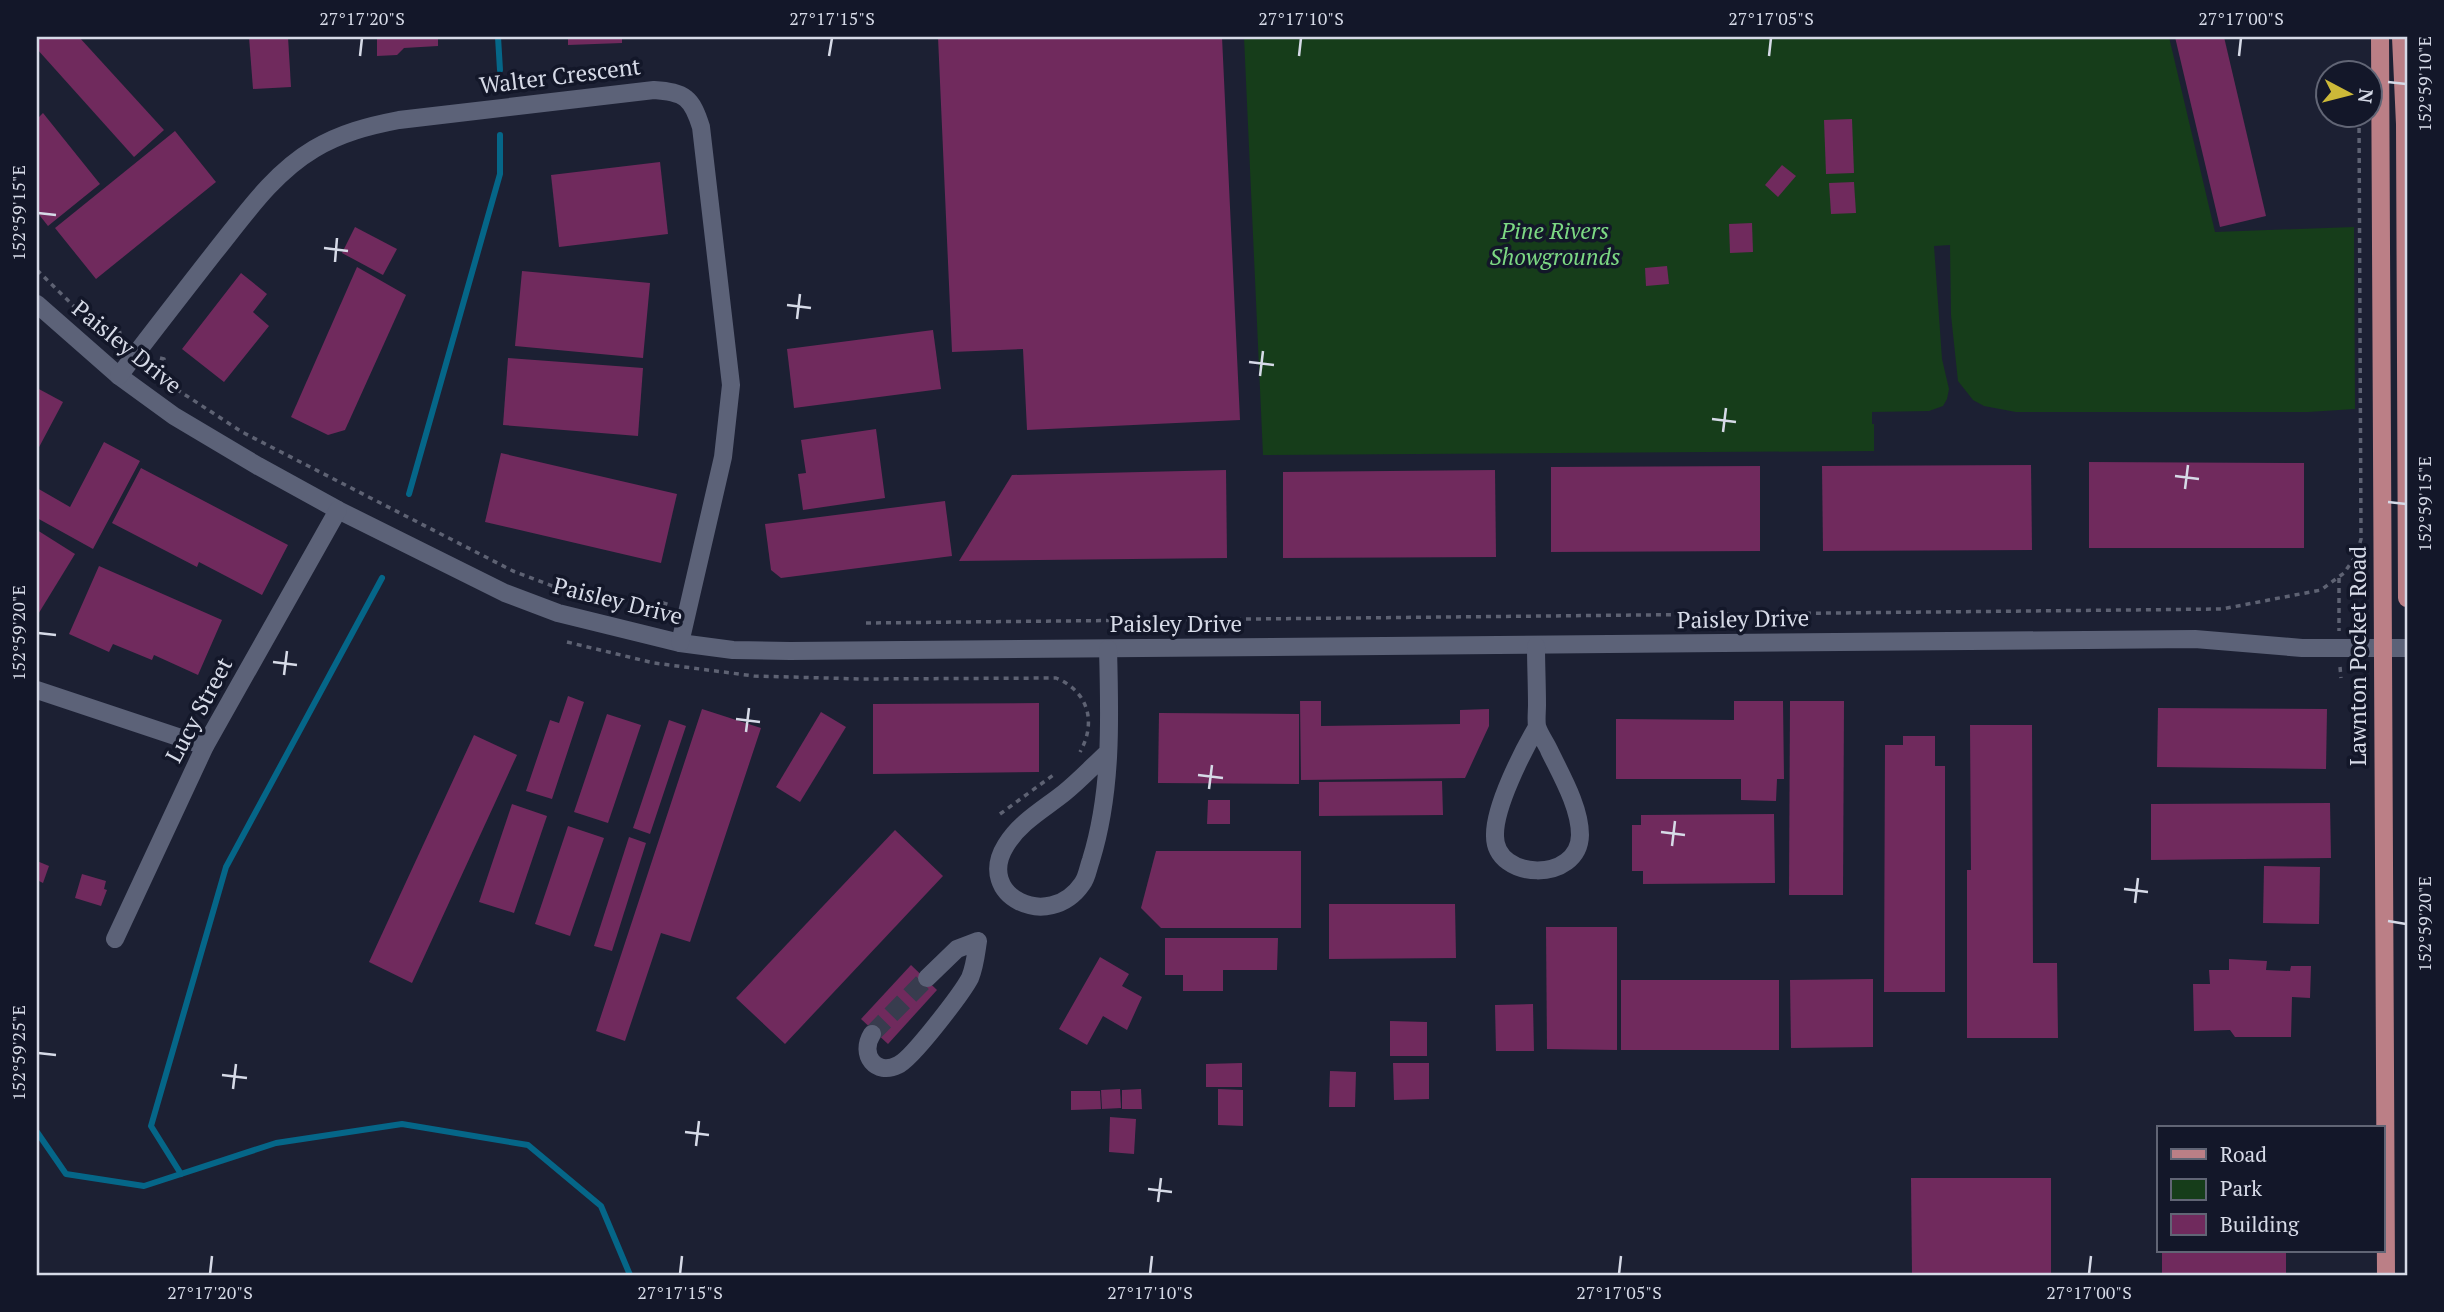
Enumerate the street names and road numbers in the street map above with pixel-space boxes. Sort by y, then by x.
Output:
street label: Walter Crescent [478,50,643,101]
street label: Paisley Drive [66,293,188,400]
street label: Lawnton Pocket Road [2342,546,2373,766]
street label: Paisley Drive [550,569,686,632]
street label: Paisley Drive [1677,602,1809,635]
street label: Paisley Drive [1110,608,1242,639]
street label: Lucy Street [158,651,239,768]

